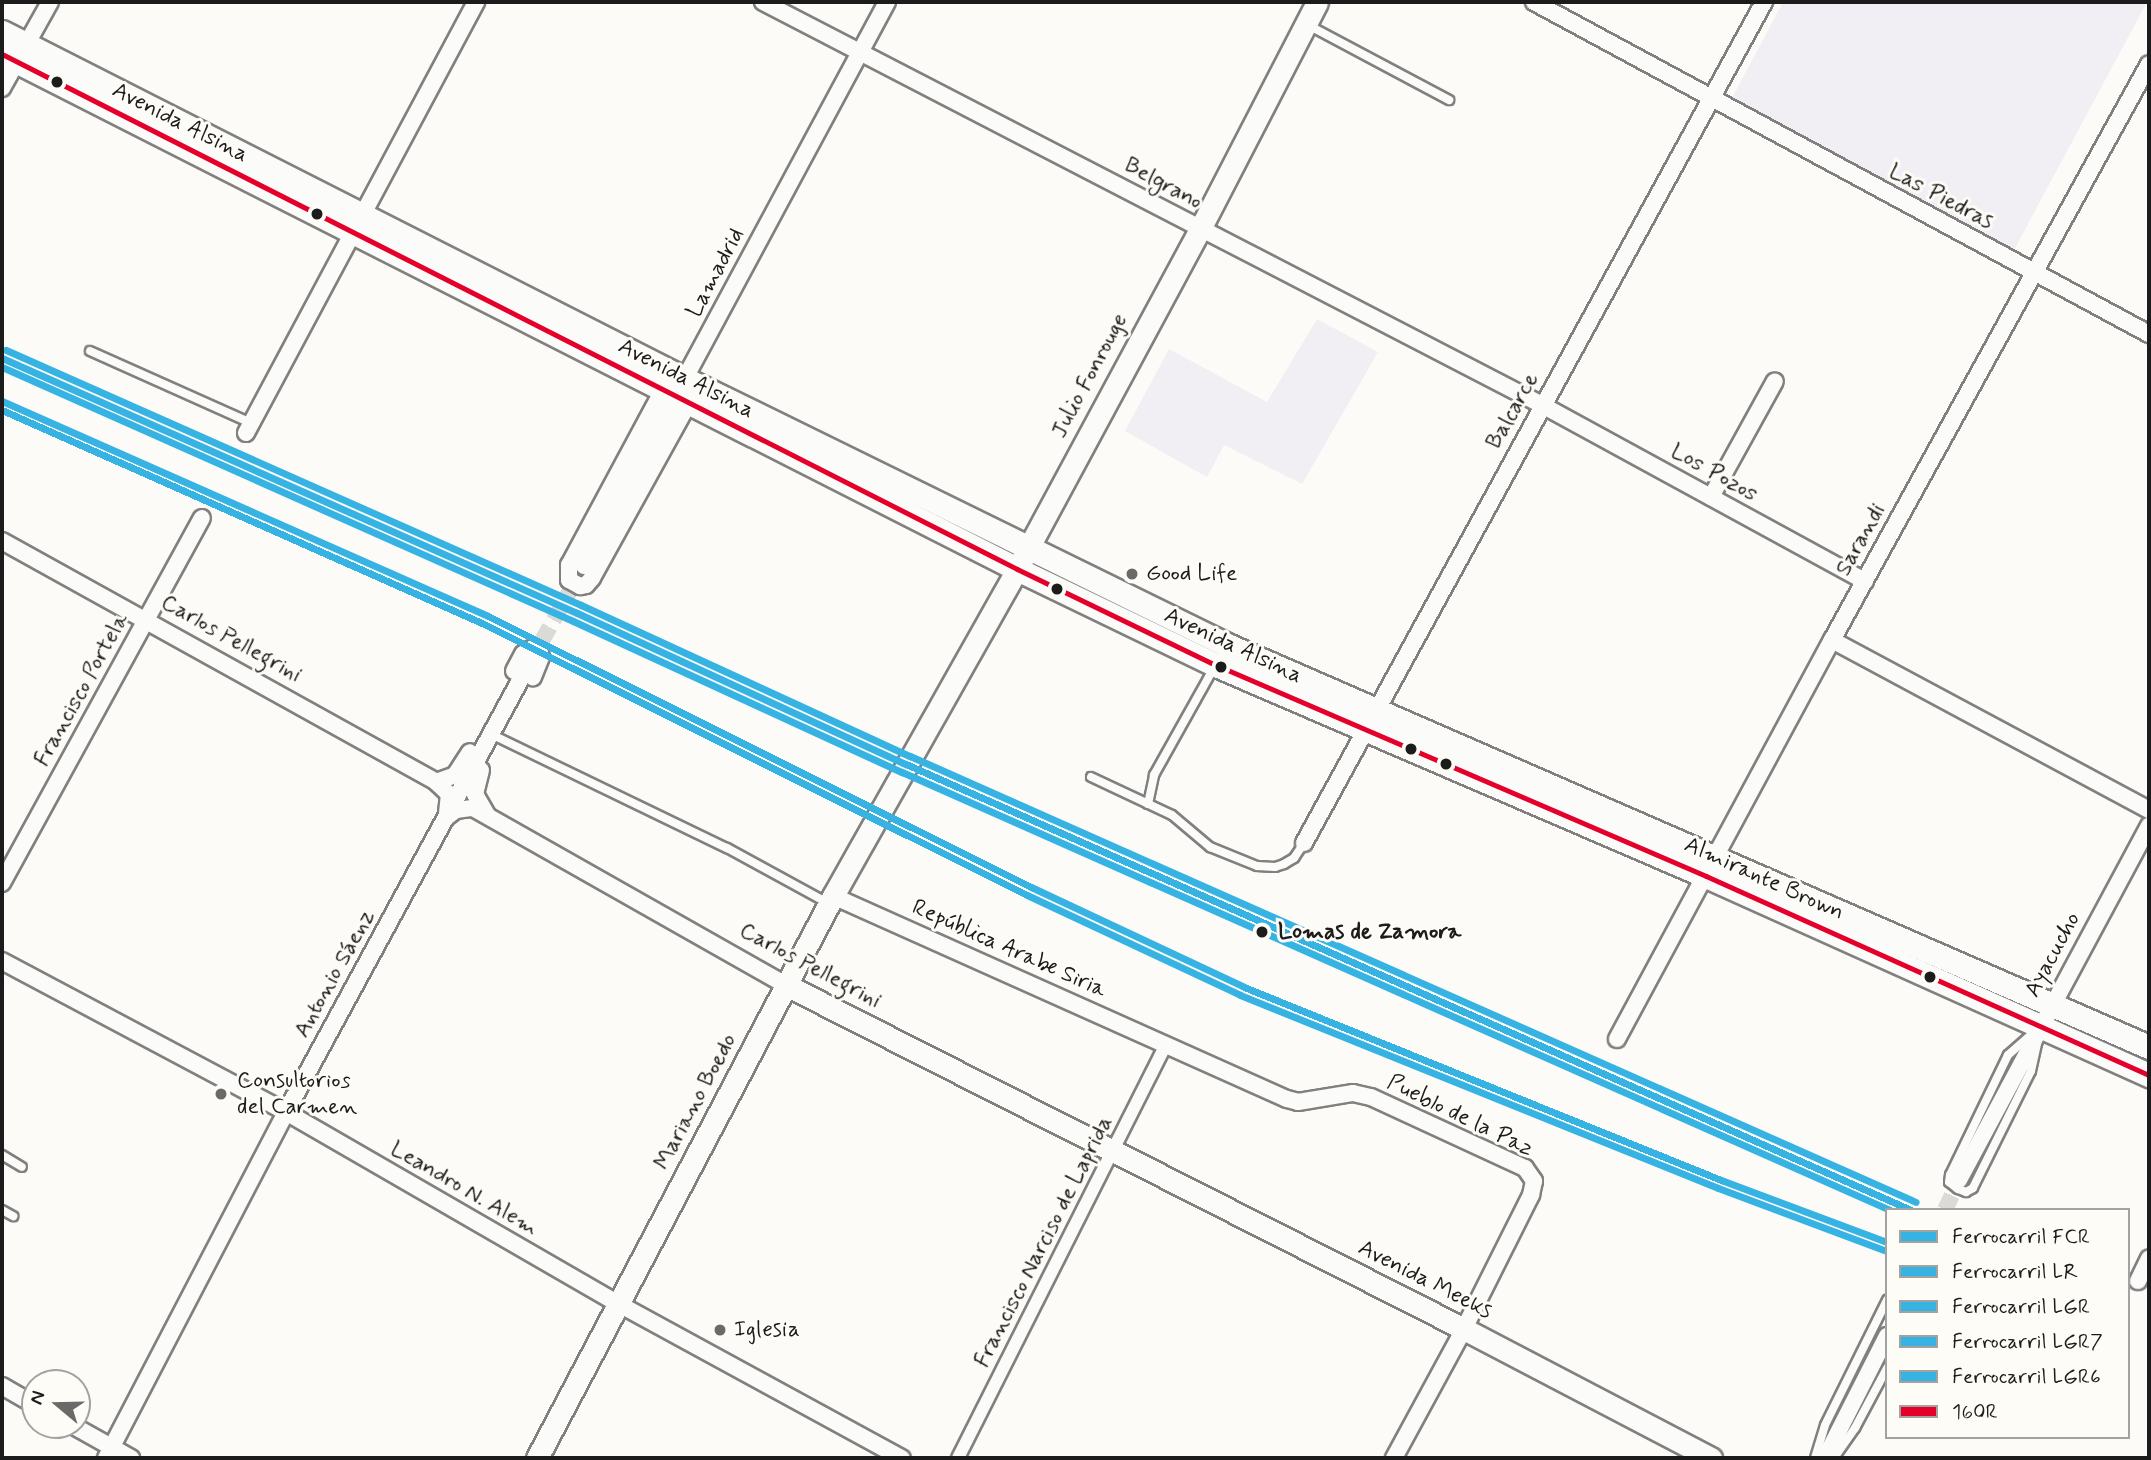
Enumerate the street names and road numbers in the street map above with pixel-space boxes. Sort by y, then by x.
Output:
street label: Avenida Alsina [106,76,254,170]
street label: Belgrano [1119,152,1207,216]
street label: Las Piedras [1883,157,1999,237]
street label: Lamadrid [681,224,751,322]
street label: Julio Fonrouge [1046,309,1134,443]
street label: Avenida Alsina [612,332,760,426]
street label: Balcarce [1481,368,1545,454]
street label: Los Pozos [1667,439,1761,507]
street label: Sarandi [1830,499,1892,581]
street label: Carlos Pellegrini [154,588,308,690]
street label: Avenida Alsina [1159,602,1307,690]
street label: Francisco Portela [28,608,136,772]
street label: Almirante Brown [1680,831,1848,927]
street label: República Arabe Siria [909,894,1109,1004]
street label: Antonio Sáenz [289,905,381,1043]
street label: Ayacucho [2019,908,2087,1002]
street label: Carlos Pellegrini [733,916,887,1016]
street label: Mariano Boedo [649,1030,743,1174]
street label: Pueblo de la Paz [1383,1069,1537,1163]
street label: Francisco Narciso de Laprida [968,1111,1120,1373]
street label: Leandro N. Alem [385,1136,543,1242]
street label: Avenida Meeks [1353,1234,1497,1326]

